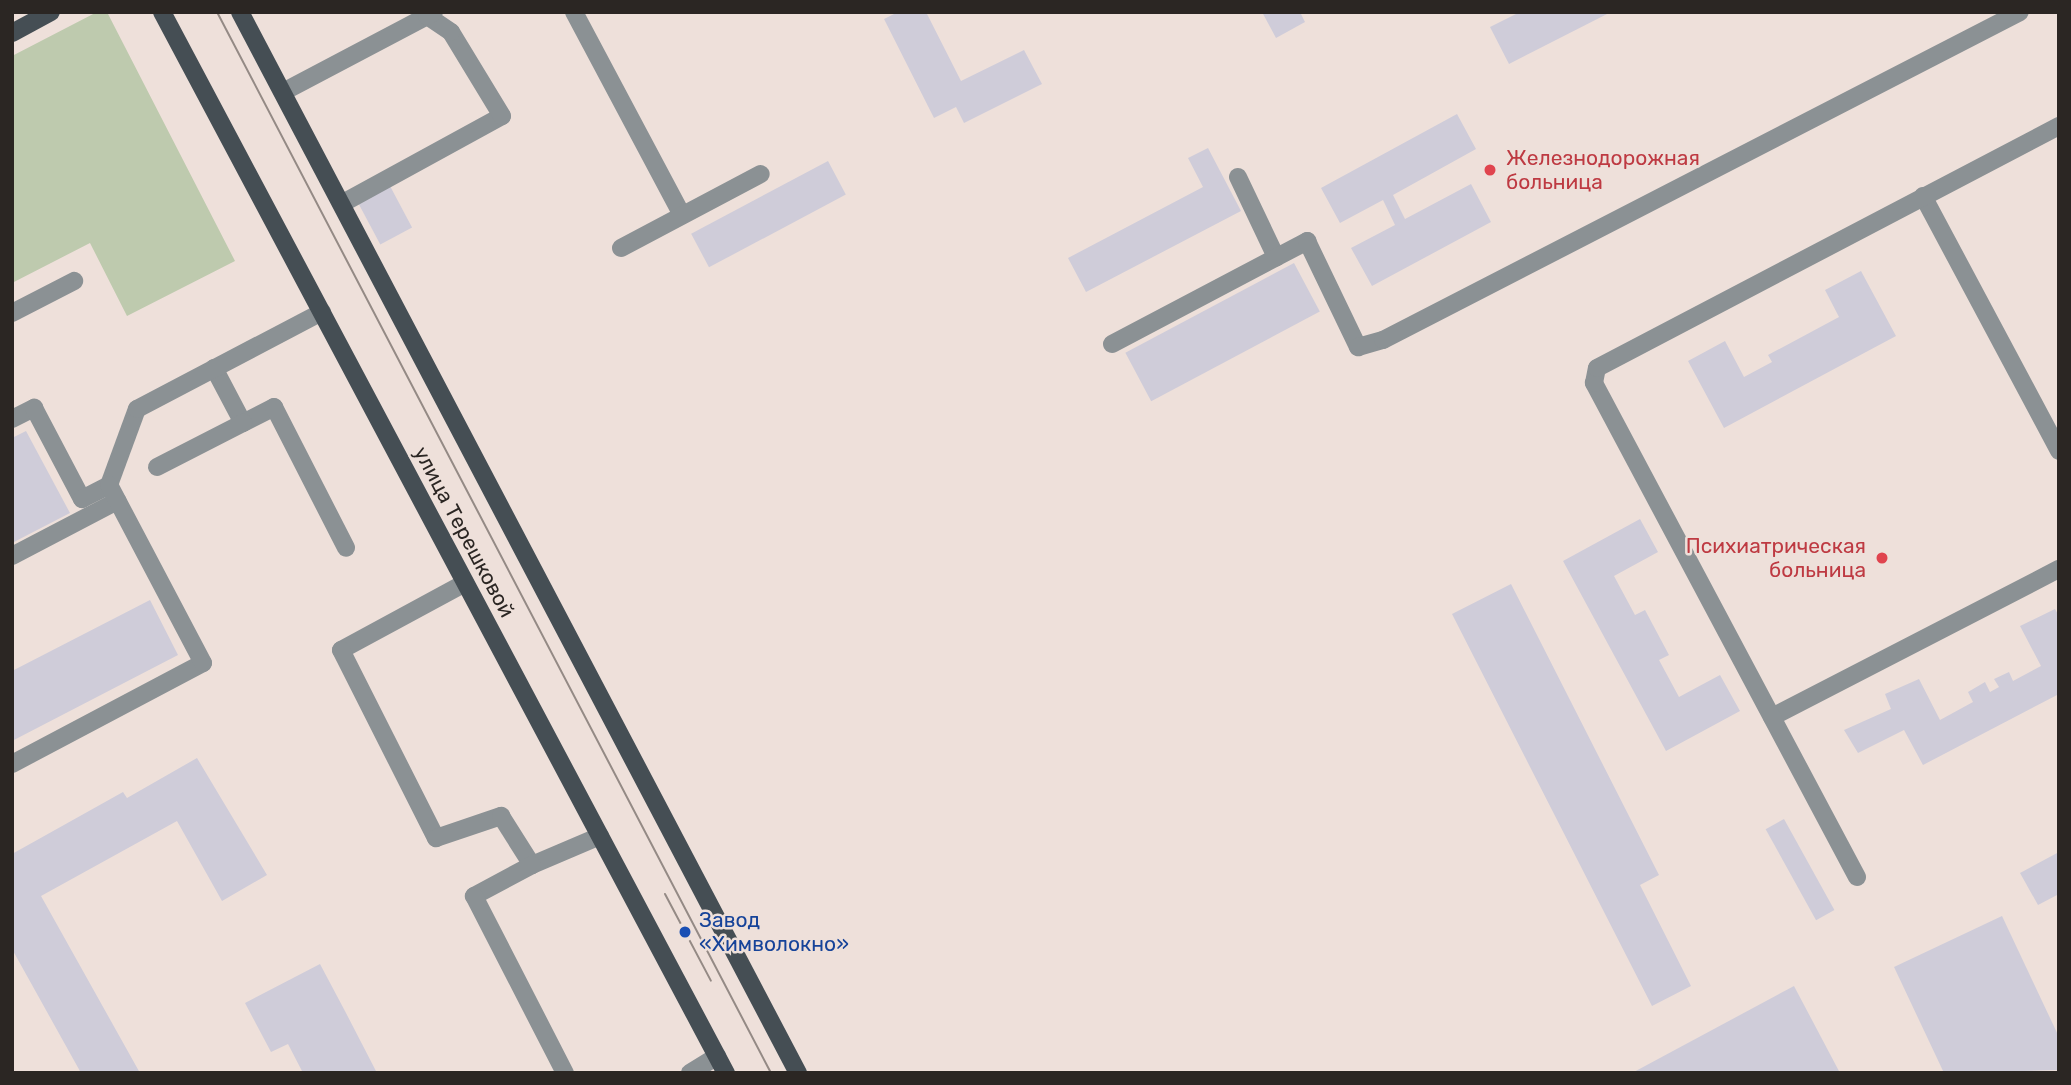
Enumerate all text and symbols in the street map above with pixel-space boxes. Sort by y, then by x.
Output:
place label: Железнодорожная больница [1506,145,1700,195]
marker: Железнодорожная больница [1480,160,1500,180]
street label: улица Терешковой [408,442,520,622]
place label: Психиатрическая больница [1686,533,1866,583]
marker: Психиатрическая больница [1872,548,1892,568]
place label: Завод «Химволокно» [699,907,849,957]
marker: Завод «Химволокно» [677,924,693,940]

